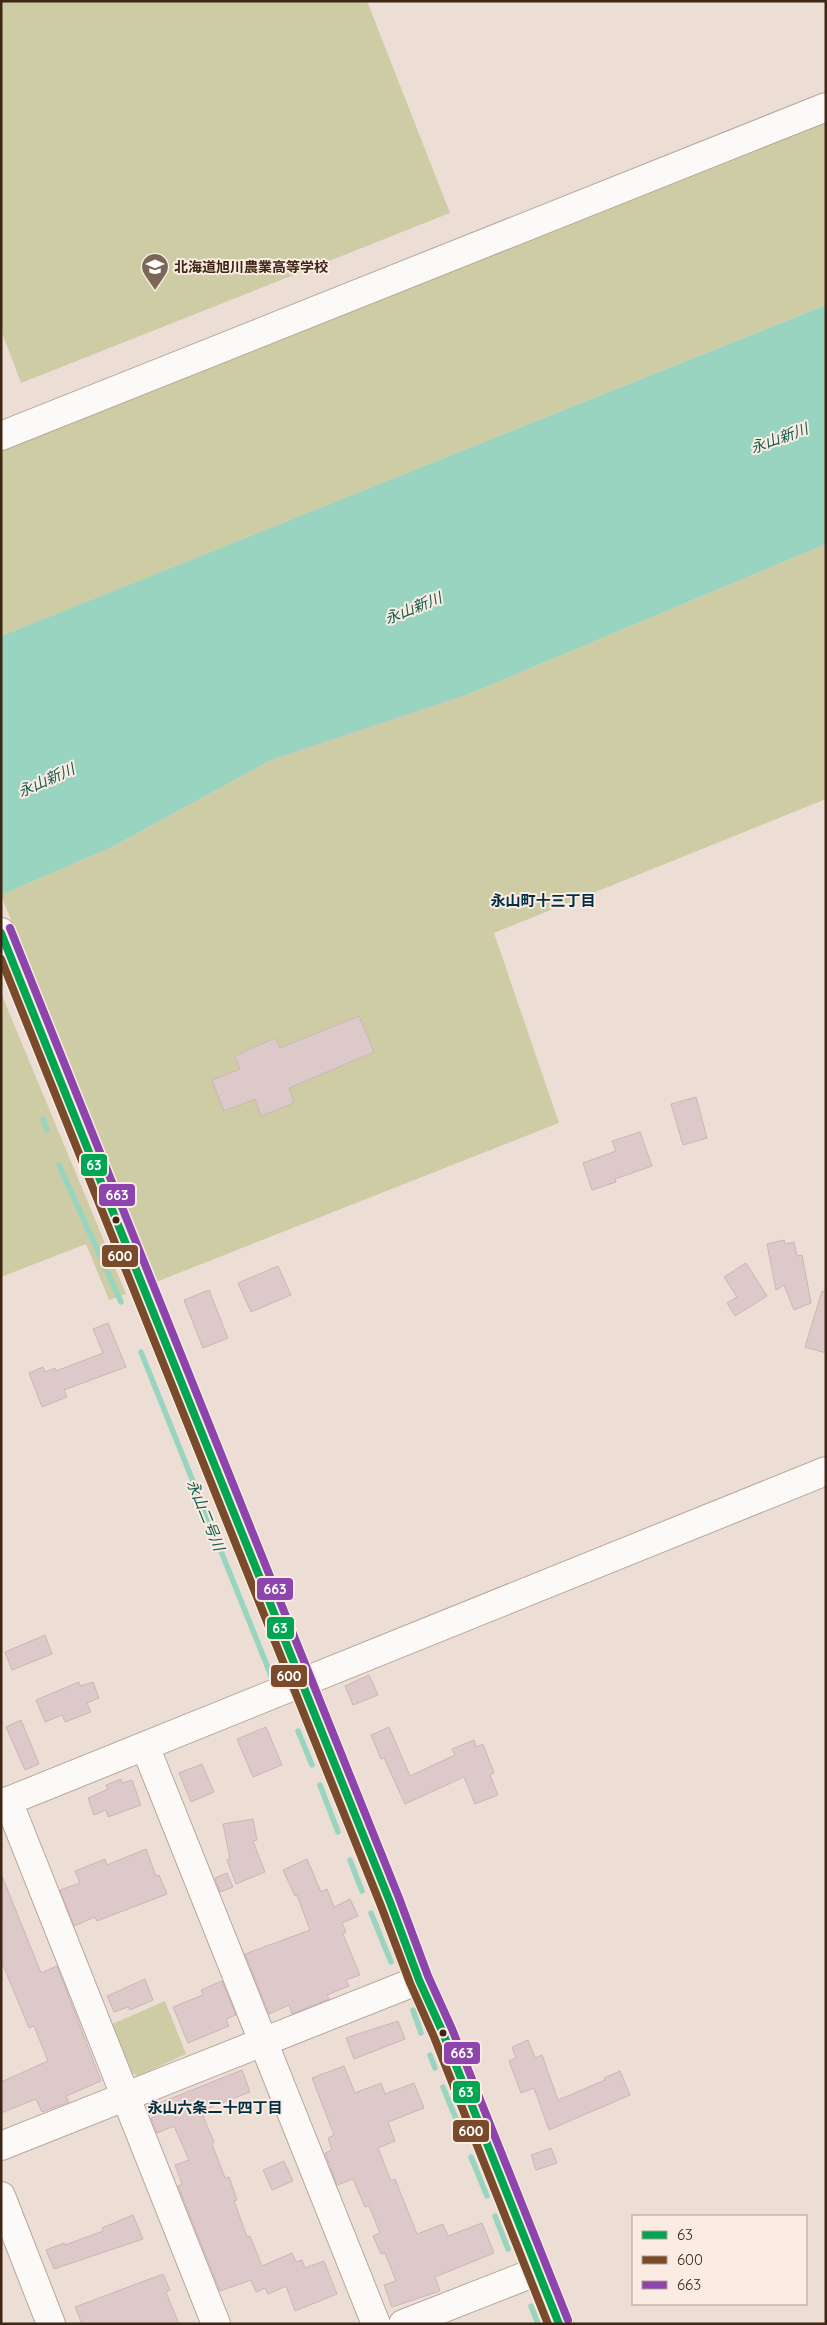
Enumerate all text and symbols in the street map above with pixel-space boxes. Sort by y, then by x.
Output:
school or university icon: 北海道旭川農業高等学校 [140,252,170,291]
place label: 北海道旭川農業高等学校 [174,258,328,276]
water label: 永山新川 [748,418,812,457]
water label: 永山新川 [382,587,446,628]
water label: 永山新川 [15,758,79,801]
district label: 永山町十三丁目 [490,891,596,910]
line badge: 63 [80,1153,108,1177]
text: 63 [86,1156,102,1174]
line badge: 663 [98,1183,136,1207]
text: 663 [105,1186,129,1204]
unlabelled marker [111,1215,121,1225]
line badge: 600 [101,1244,139,1268]
text: 600 [108,1247,133,1265]
water label: 永山二号川 [183,1477,230,1555]
line badge: 663 [256,1577,294,1601]
text: 663 [263,1580,287,1598]
line badge: 63 [266,1616,295,1640]
text: 63 [272,1619,288,1637]
line badge: 600 [270,1664,308,1688]
text: 600 [277,1667,302,1685]
unlabelled marker [438,2028,448,2038]
line badge: 663 [443,2041,481,2065]
text: 663 [450,2044,474,2062]
line badge: 63 [452,2080,481,2104]
text: 63 [458,2083,474,2101]
district label: 永山六条二十四丁目 [147,2098,283,2117]
line badge: 600 [452,2119,490,2143]
text: 600 [459,2122,484,2140]
legend [632,2215,807,2305]
text: 63 [677,2225,693,2244]
text: 600 [677,2250,703,2269]
text: 663 [677,2275,701,2294]

